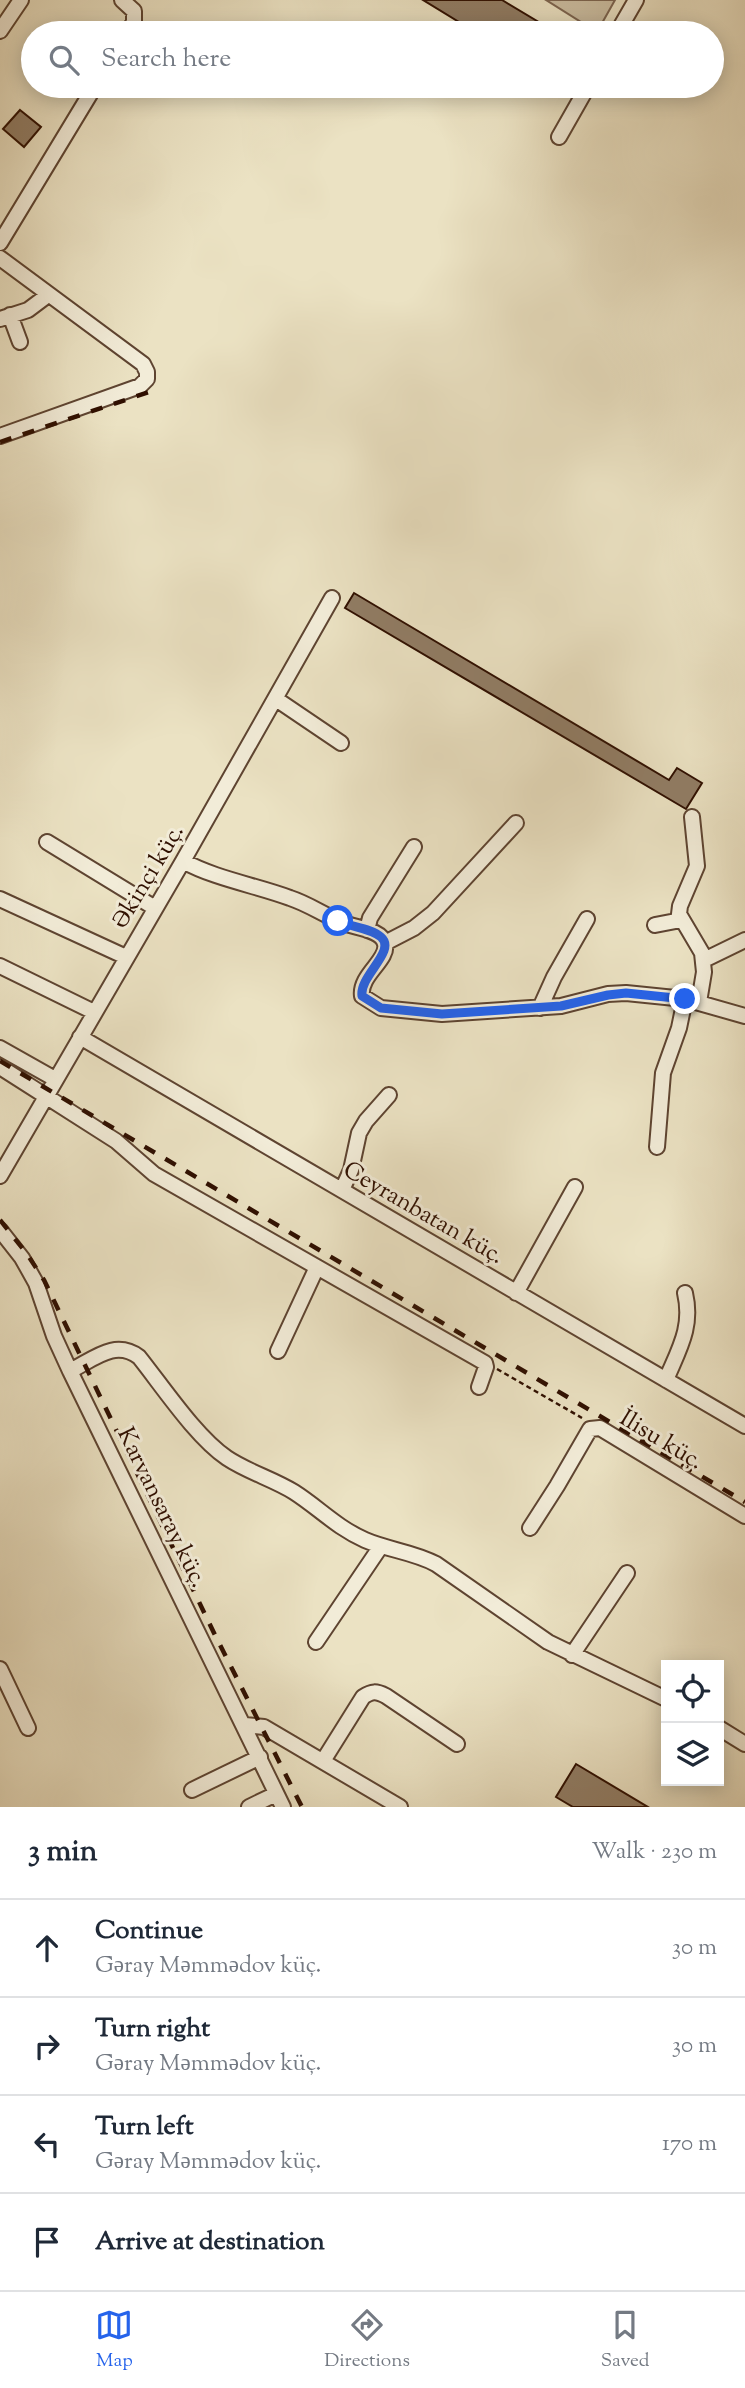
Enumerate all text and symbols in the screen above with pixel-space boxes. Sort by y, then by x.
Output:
search box [21,21,724,98]
icon: search [45,41,83,79]
text: Search here [101,41,231,78]
street label: Əkinçi küç. [104,818,193,936]
route start [322,905,353,936]
route end [669,983,700,1014]
street label: Ceyranbatan küç. [336,1154,510,1274]
street label: İlisu küç. [613,1402,709,1479]
street label: Karvansaray küç. [108,1422,215,1594]
map controls [661,1660,724,1786]
button: locate [661,1660,724,1723]
button: layers [661,1723,724,1786]
text: 3 min [28,1831,98,1874]
text: Walk · 230 m [591,1836,717,1869]
text: Continue [95,1913,203,1950]
icon: ahead [28,1929,66,1967]
text: 30 m [672,1932,717,1965]
text: Gəray Məmmədov küç. [95,1950,321,1983]
text: Turn right [95,2011,210,2048]
icon: right [28,2027,66,2065]
text: 30 m [672,2030,717,2063]
text: Gəray Məmmədov küç. [95,2048,321,2081]
text: Turn left [95,2109,194,2146]
icon: left [28,2125,66,2163]
text: 170 m [662,2128,717,2161]
text: Gəray Məmmədov küç. [95,2146,321,2179]
icon: arrive [28,2223,66,2261]
text: Arrive at destination [95,2224,325,2261]
tab: Map [95,2306,133,2375]
tab: Directions [324,2306,410,2375]
tab: Saved [601,2306,650,2375]

